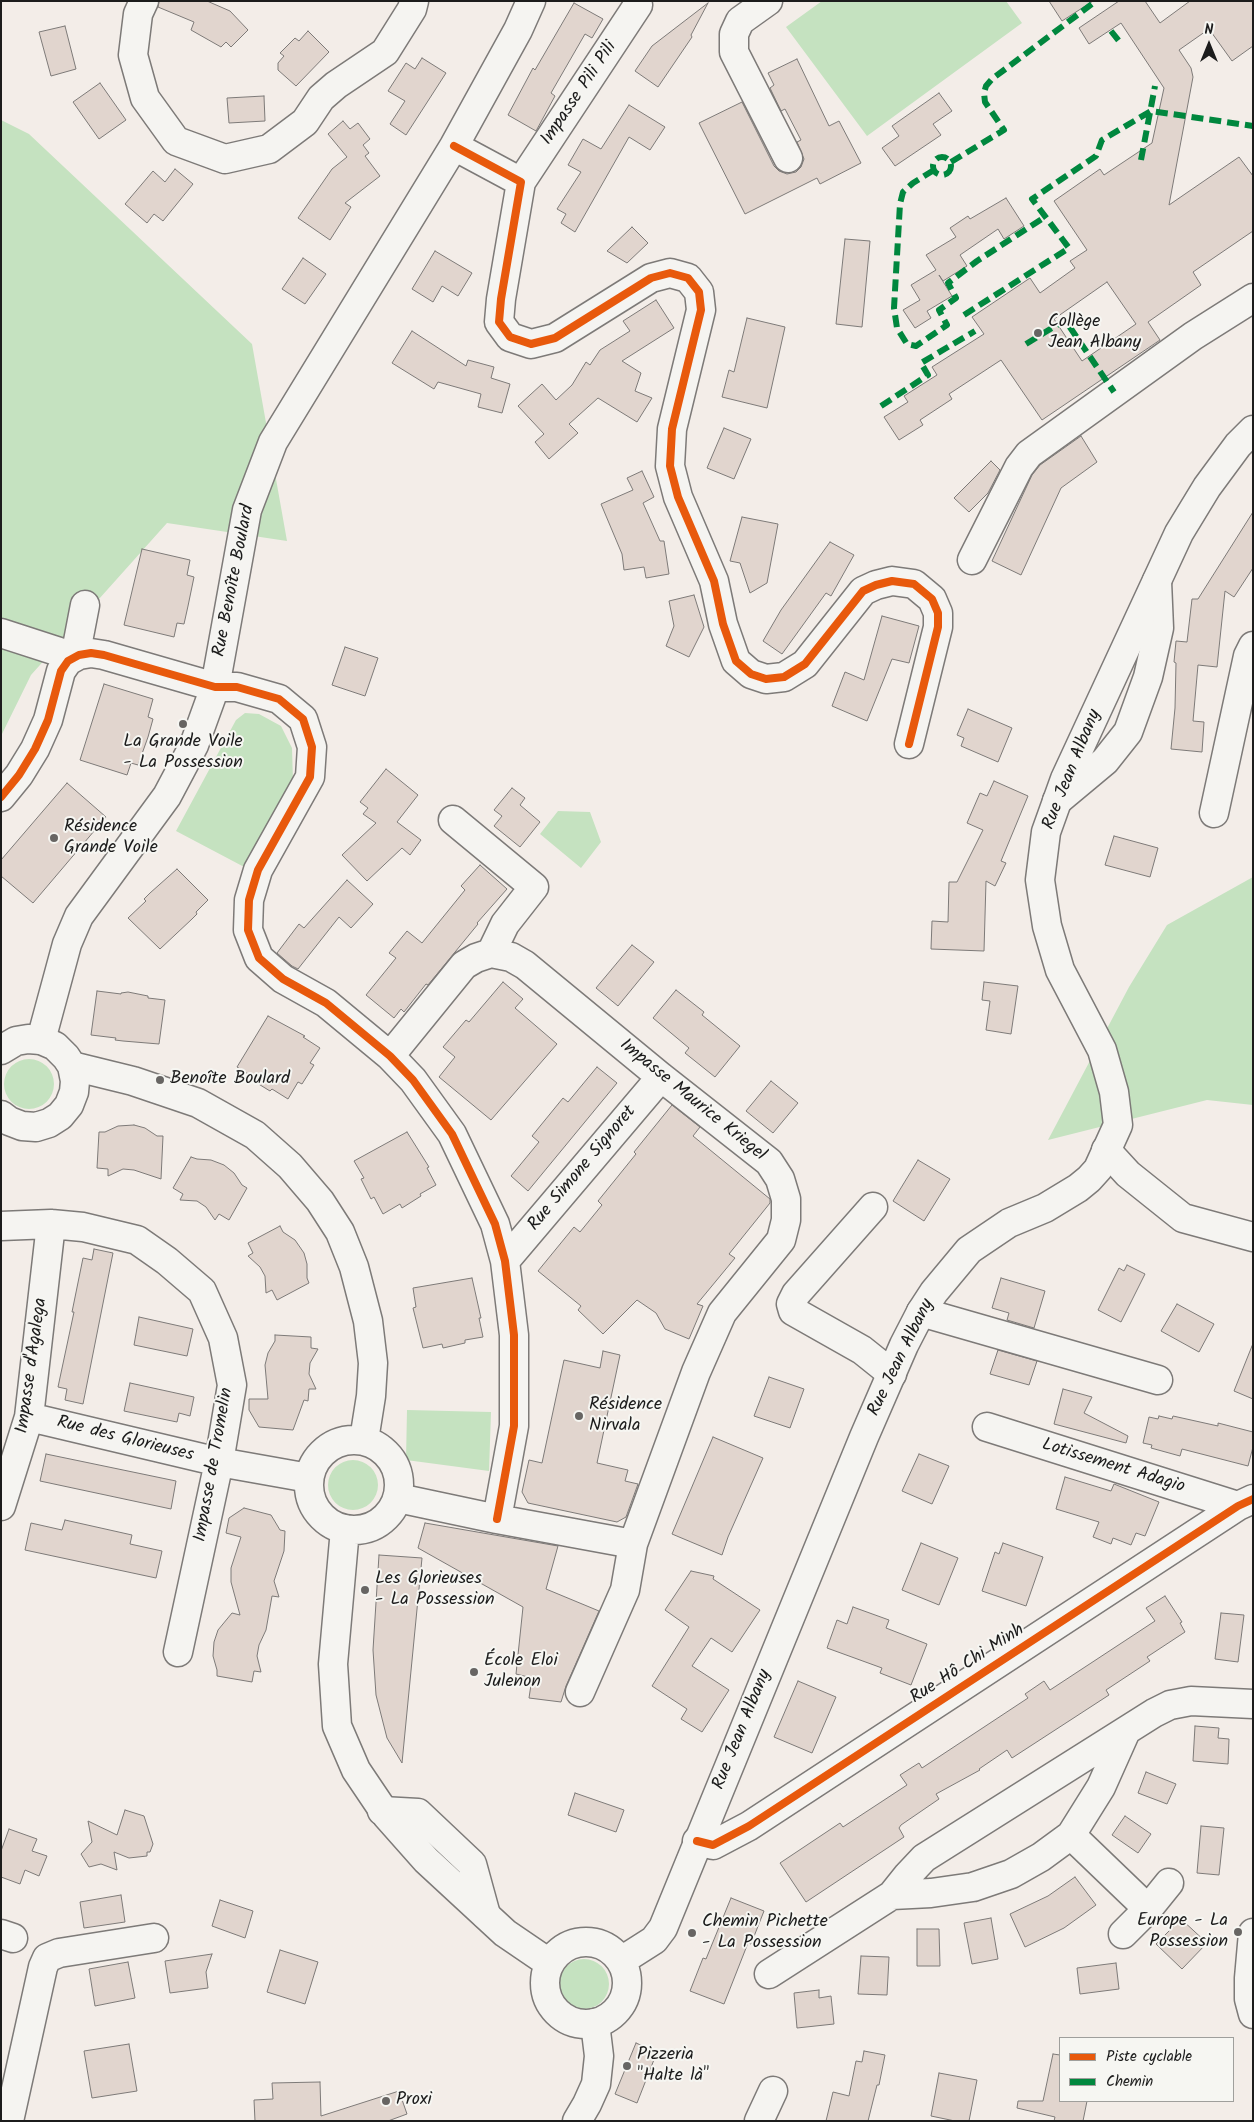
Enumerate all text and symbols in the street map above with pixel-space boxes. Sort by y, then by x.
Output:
text: N [1205,19,1213,41]
north arrow [1184,20,1234,70]
street label: Impasse Pili Pili [537,38,623,150]
place label: Collège Jean Albany [1048,312,1141,354]
marker: Collège Jean Albany [1032,327,1044,339]
street label: Rue Benoîte Boulard [210,503,260,659]
street label: Rue Jean Albany [1039,707,1107,833]
marker: La Grande Voile - La Possession [177,718,189,730]
place label: La Grande Voile - La Possession [123,732,243,774]
place label: Résidence Grande Voile [64,817,158,860]
marker: Résidence Grande Voile [48,832,60,844]
street label: Impasse Maurice Kriegel [614,1035,770,1167]
place label: Benoîte Boulard [170,1069,290,1091]
marker: Benoîte Boulard [154,1074,166,1086]
street label: Rue Simone Signoret [524,1102,642,1236]
street label: Rue Jean Albany [864,1296,940,1420]
street label: Impasse d'Agalega [13,1297,53,1435]
street label: Impasse de Tromelin [191,1386,239,1544]
place label: Résidence Nirvala [589,1395,662,1438]
marker: Résidence Nirvala [573,1410,585,1422]
street label: Rue des Glorieuses [54,1413,196,1467]
street label: Lotissement Adagio [1039,1435,1187,1499]
place label: Les Glorieuses - La Possession [375,1569,495,1612]
marker: Les Glorieuses - La Possession [359,1584,371,1596]
street label: Rue Hô Chi Minh [907,1620,1029,1710]
place label: École Eloi Julenon [484,1651,558,1694]
marker: École Eloi Julenon [468,1666,480,1678]
street label: Rue Jean Albany [709,1667,777,1793]
place label: Europe - La Possession [1137,1911,1228,1954]
place label: Chemin Pichette - La Possession [702,1912,828,1955]
marker: Europe - La Possession [1232,1926,1244,1938]
marker: Chemin Pichette - La Possession [686,1927,698,1939]
legend [1059,2037,1234,2102]
place label: Pizzeria "Halte là" [637,2045,709,2088]
text: Piste cyclable [1106,2045,1192,2069]
marker: Pizzeria "Halte là" [621,2060,633,2072]
text: Chemin [1106,2070,1153,2094]
place label: Proxi [396,2090,432,2112]
marker: Proxi [380,2095,392,2107]

